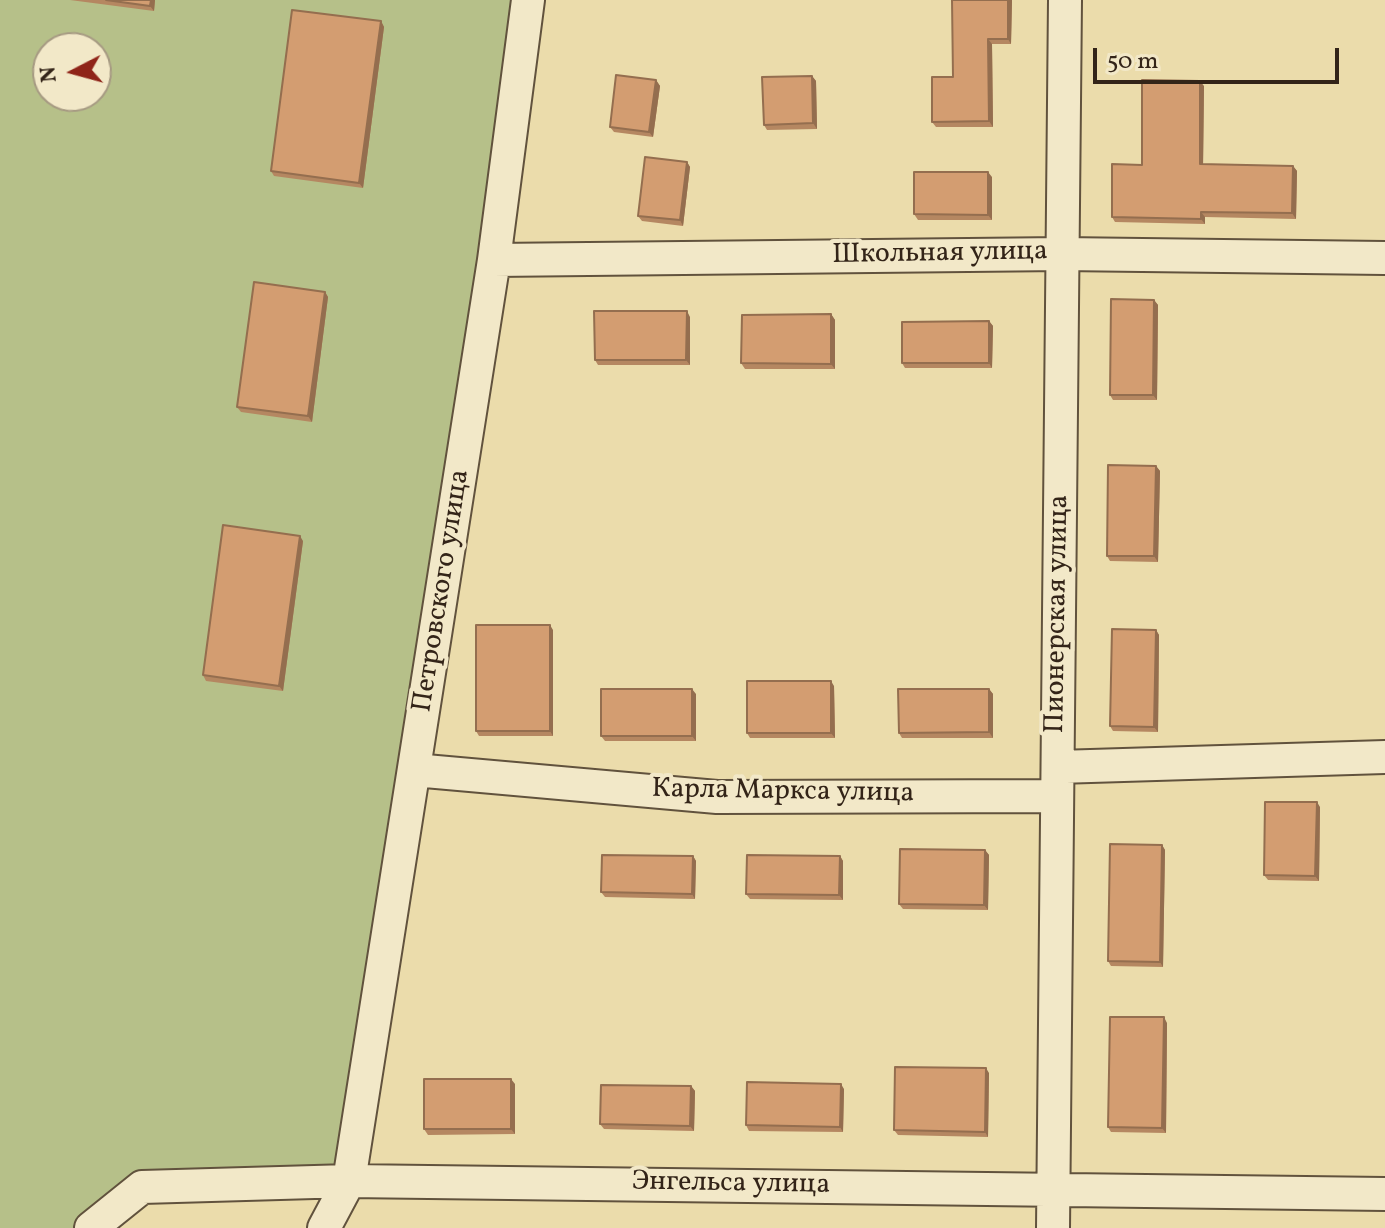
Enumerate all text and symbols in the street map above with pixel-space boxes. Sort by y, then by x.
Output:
north arrow [32,32,112,112]
scale bar [1097,32,1343,82]
text: 50 m [1107,45,1159,79]
text: N [33,65,66,84]
street label: Школьная улица [832,236,1048,274]
street label: Петровского улица [407,467,479,715]
street label: Пионерская улица [1040,494,1078,734]
street label: Карла Маркса улица [651,774,915,812]
street label: Энгельса улица [632,1166,830,1204]

